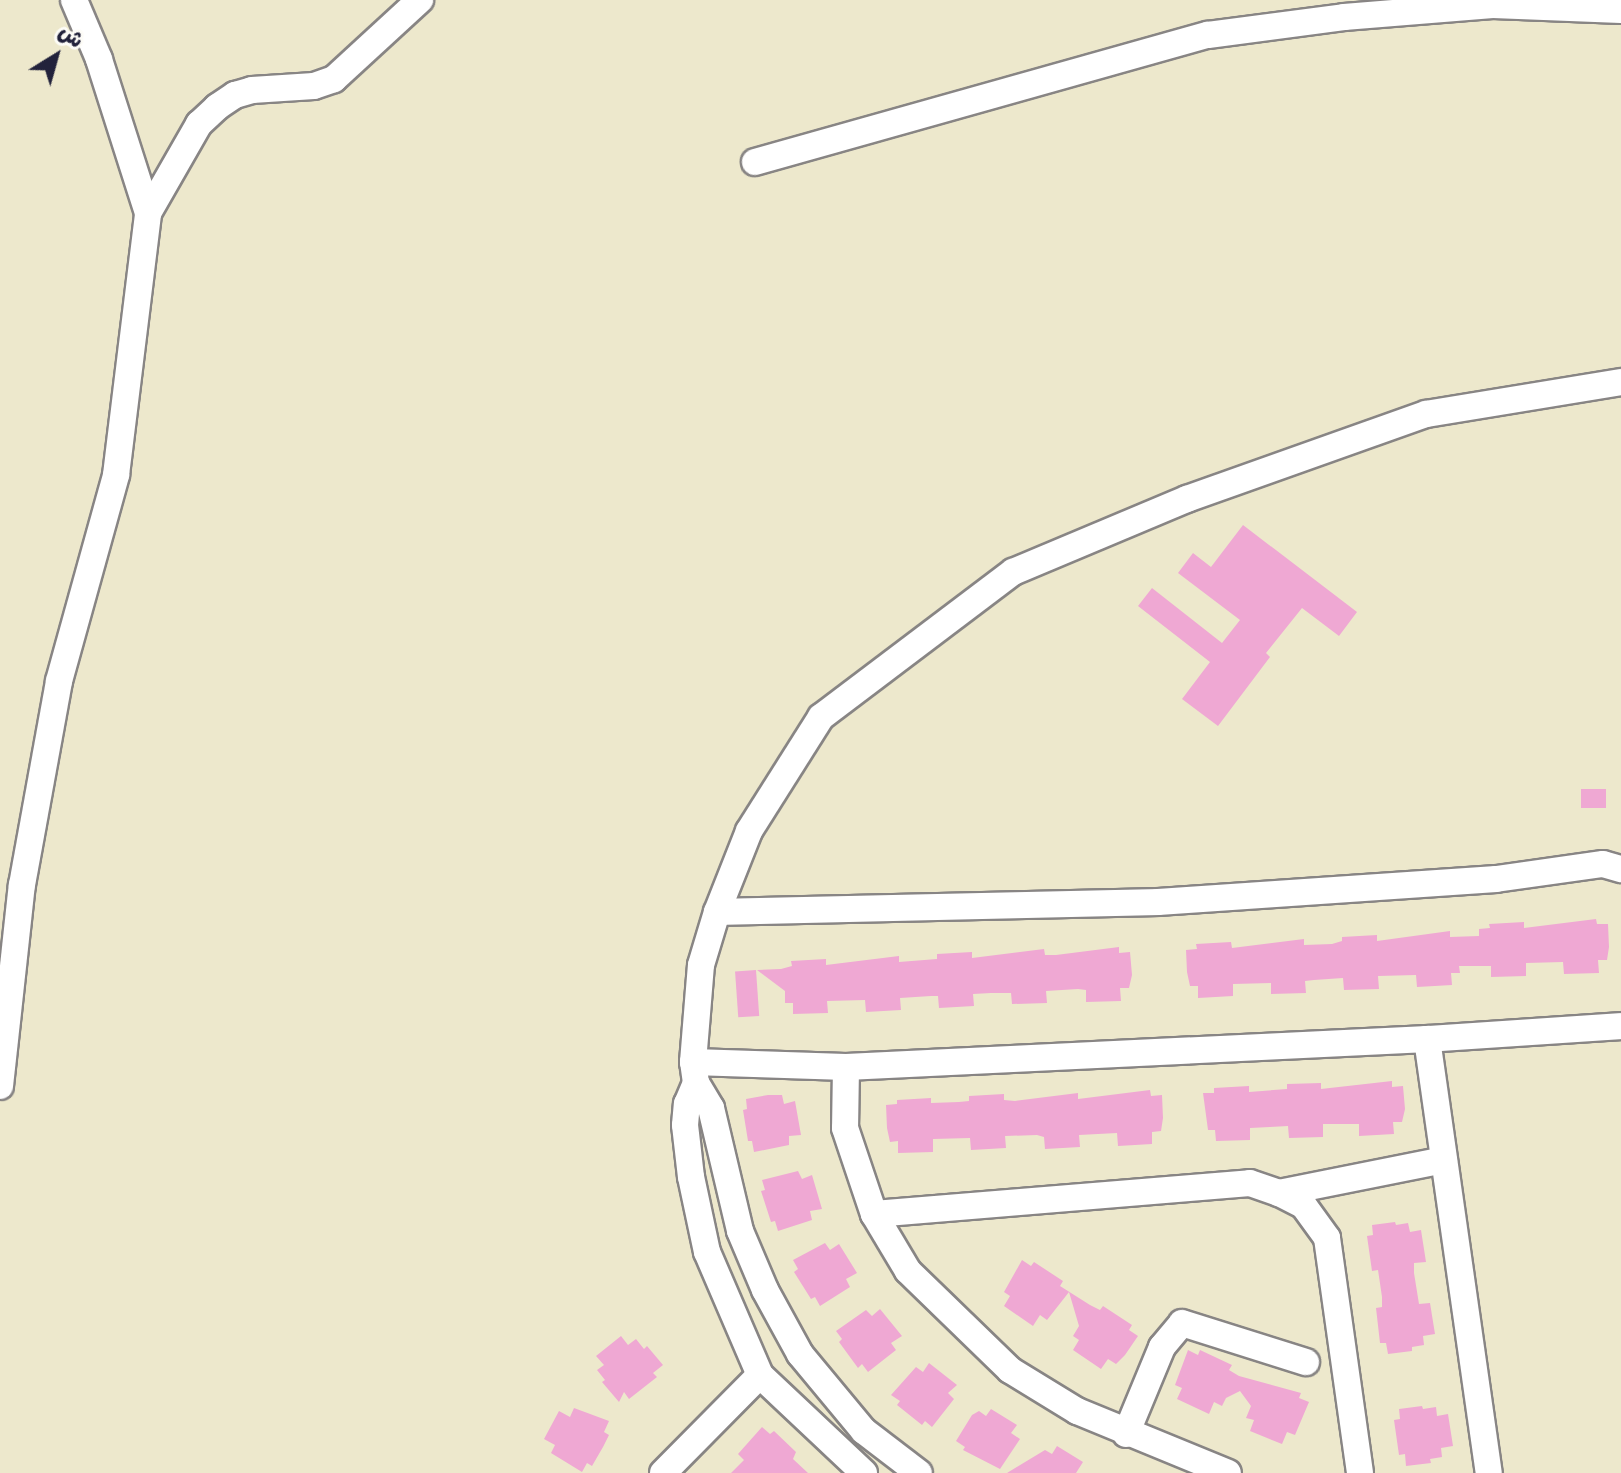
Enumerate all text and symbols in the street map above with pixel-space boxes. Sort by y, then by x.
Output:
north arrow [16,16,96,96]
text: ش [52,18,89,55]

